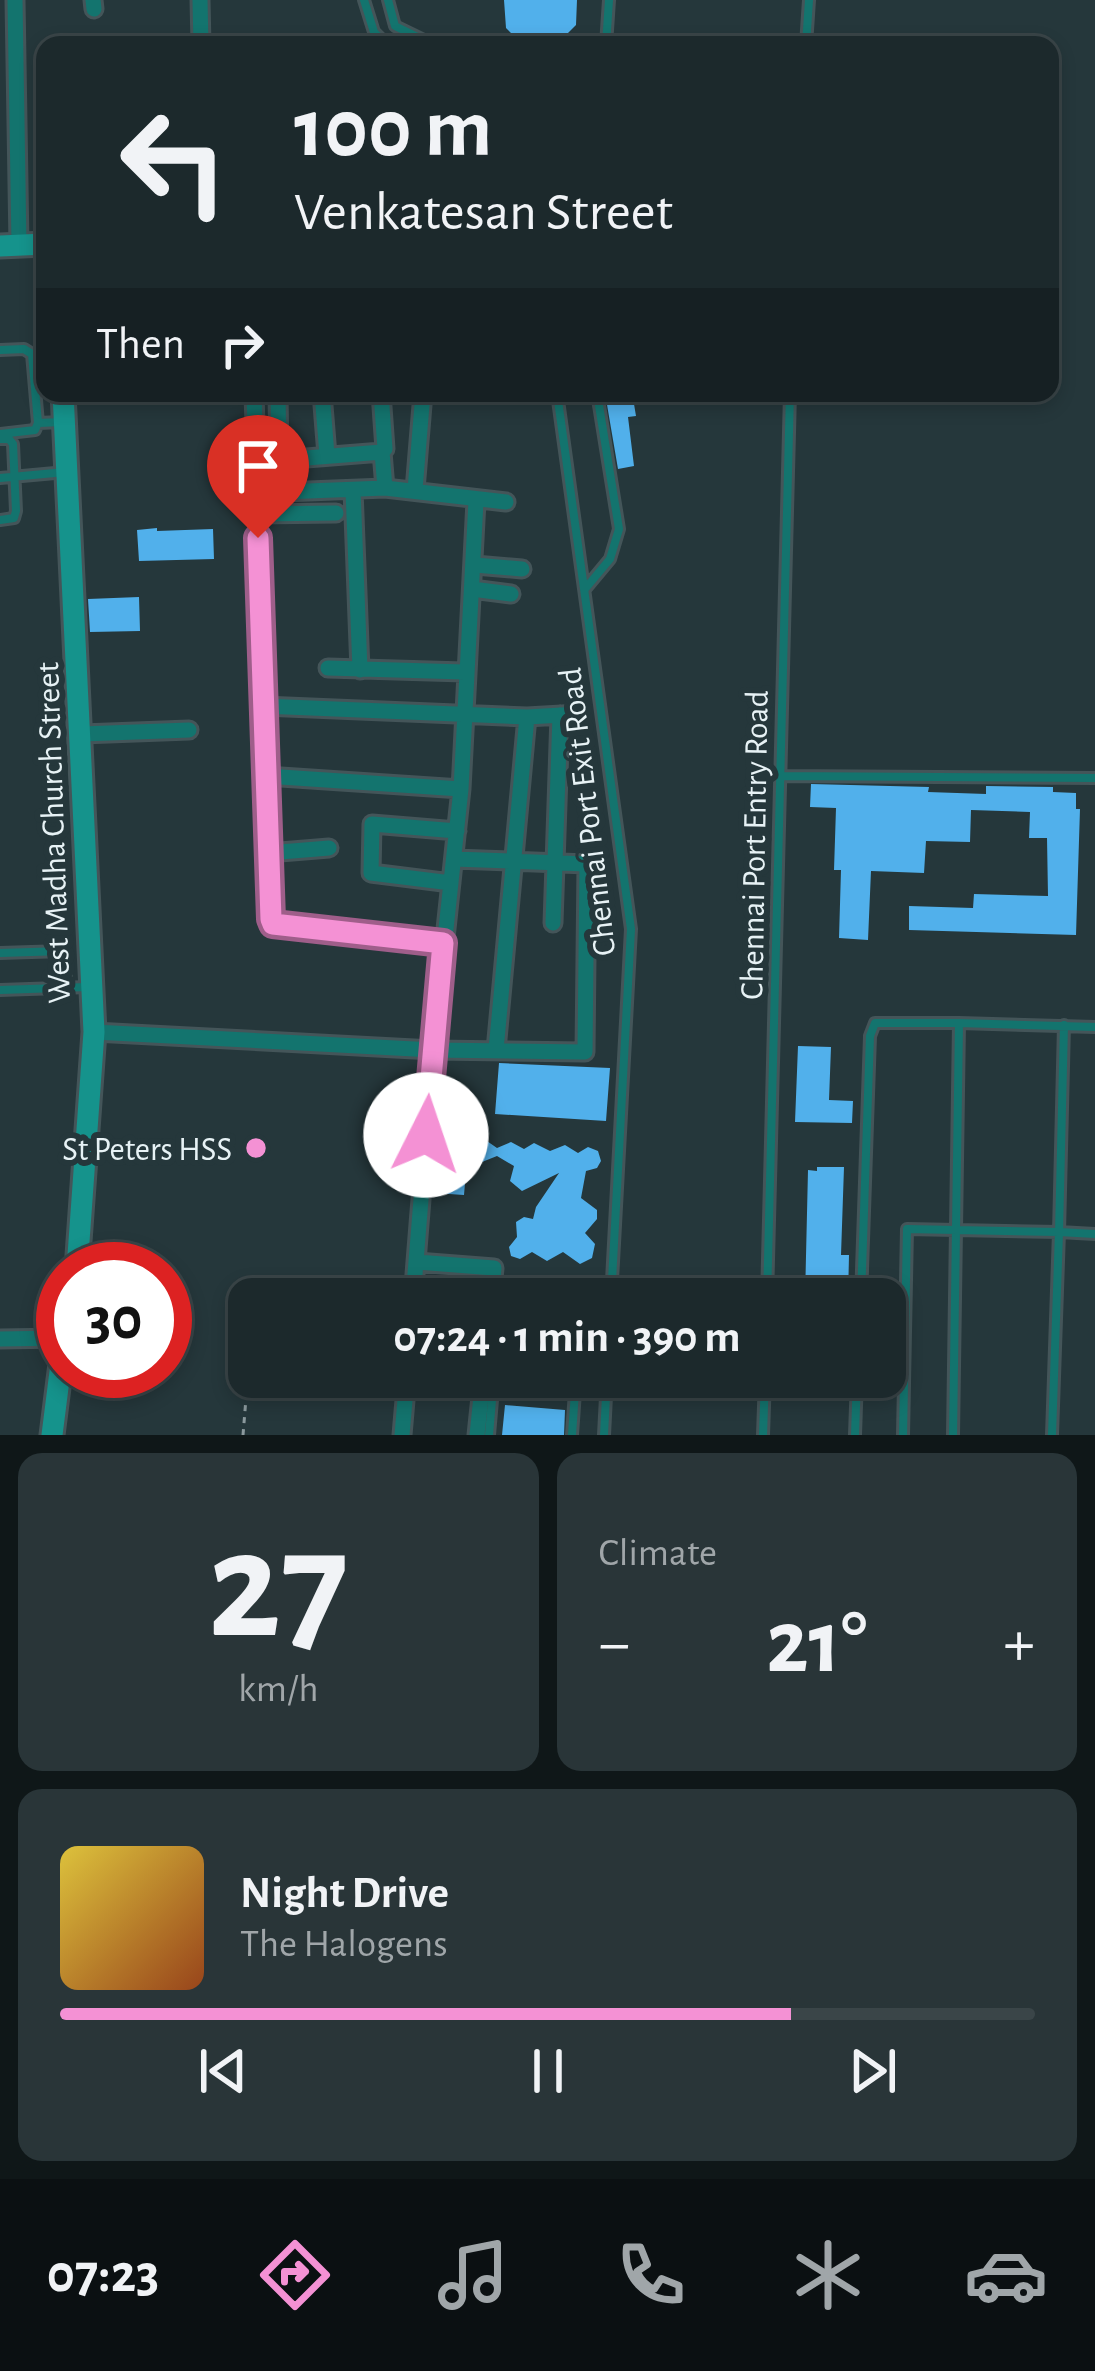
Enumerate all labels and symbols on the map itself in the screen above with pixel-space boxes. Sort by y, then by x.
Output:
pin [207,415,309,538]
street label: West Madha Church Street [32,661,77,1004]
street label: Chennai Port Exit Road [554,666,623,958]
street label: Chennai Port Entry Road [736,690,775,1000]
position arrow [363,1072,489,1198]
place label: St Peters HSS [62,1134,232,1167]
marker: St Peters HSS [243,1135,269,1161]
speed limit sign: 30 [36,1242,192,1398]

